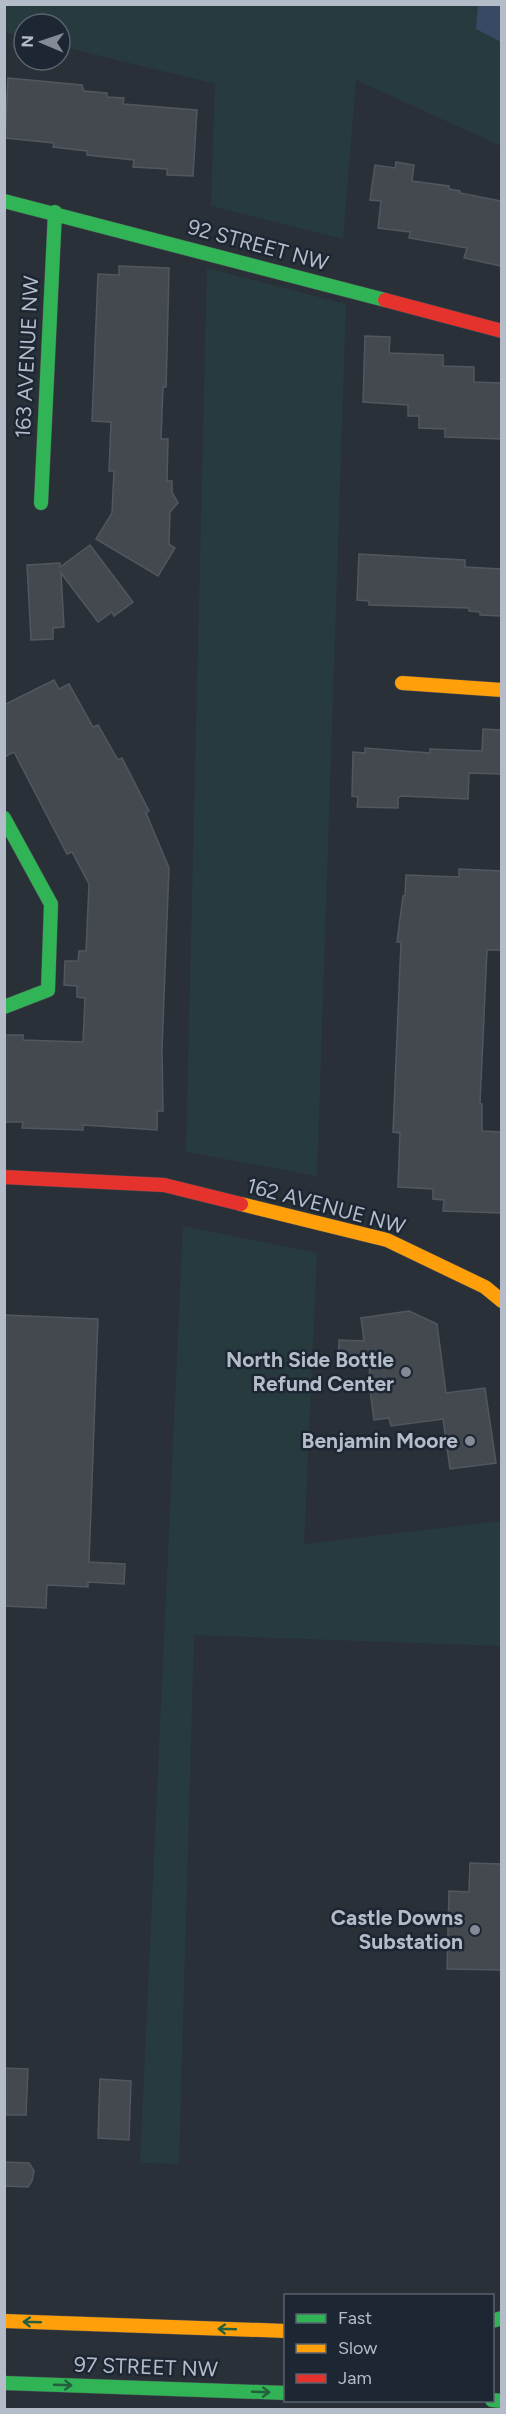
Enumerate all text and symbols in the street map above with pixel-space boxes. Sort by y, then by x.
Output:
north arrow [12,12,72,72]
text: N [18,35,37,48]
street label: 92 STREET NW [185,214,331,275]
street label: 163 AVENUE NW [10,275,43,439]
street label: 162 AVENUE NW [244,1172,408,1239]
place label: North Side Bottle Refund Center [226,1347,394,1396]
marker: North Side Bottle Refund Center [399,1365,413,1379]
place label: Benjamin Moore [302,1428,458,1453]
marker: Benjamin Moore [463,1434,477,1448]
place label: Castle Downs Substation [331,1905,463,1954]
marker: Castle Downs Substation [468,1923,482,1937]
legend [284,2294,494,2402]
text: Fast [338,2307,372,2329]
one-way arrow [23,2316,43,2328]
one-way arrow [218,2323,238,2334]
text: Slow [338,2337,377,2359]
street label: 97 STREET NW [74,2351,218,2382]
text: Jam [338,2367,372,2389]
one-way arrow [52,2380,72,2391]
one-way arrow [251,2387,271,2398]

